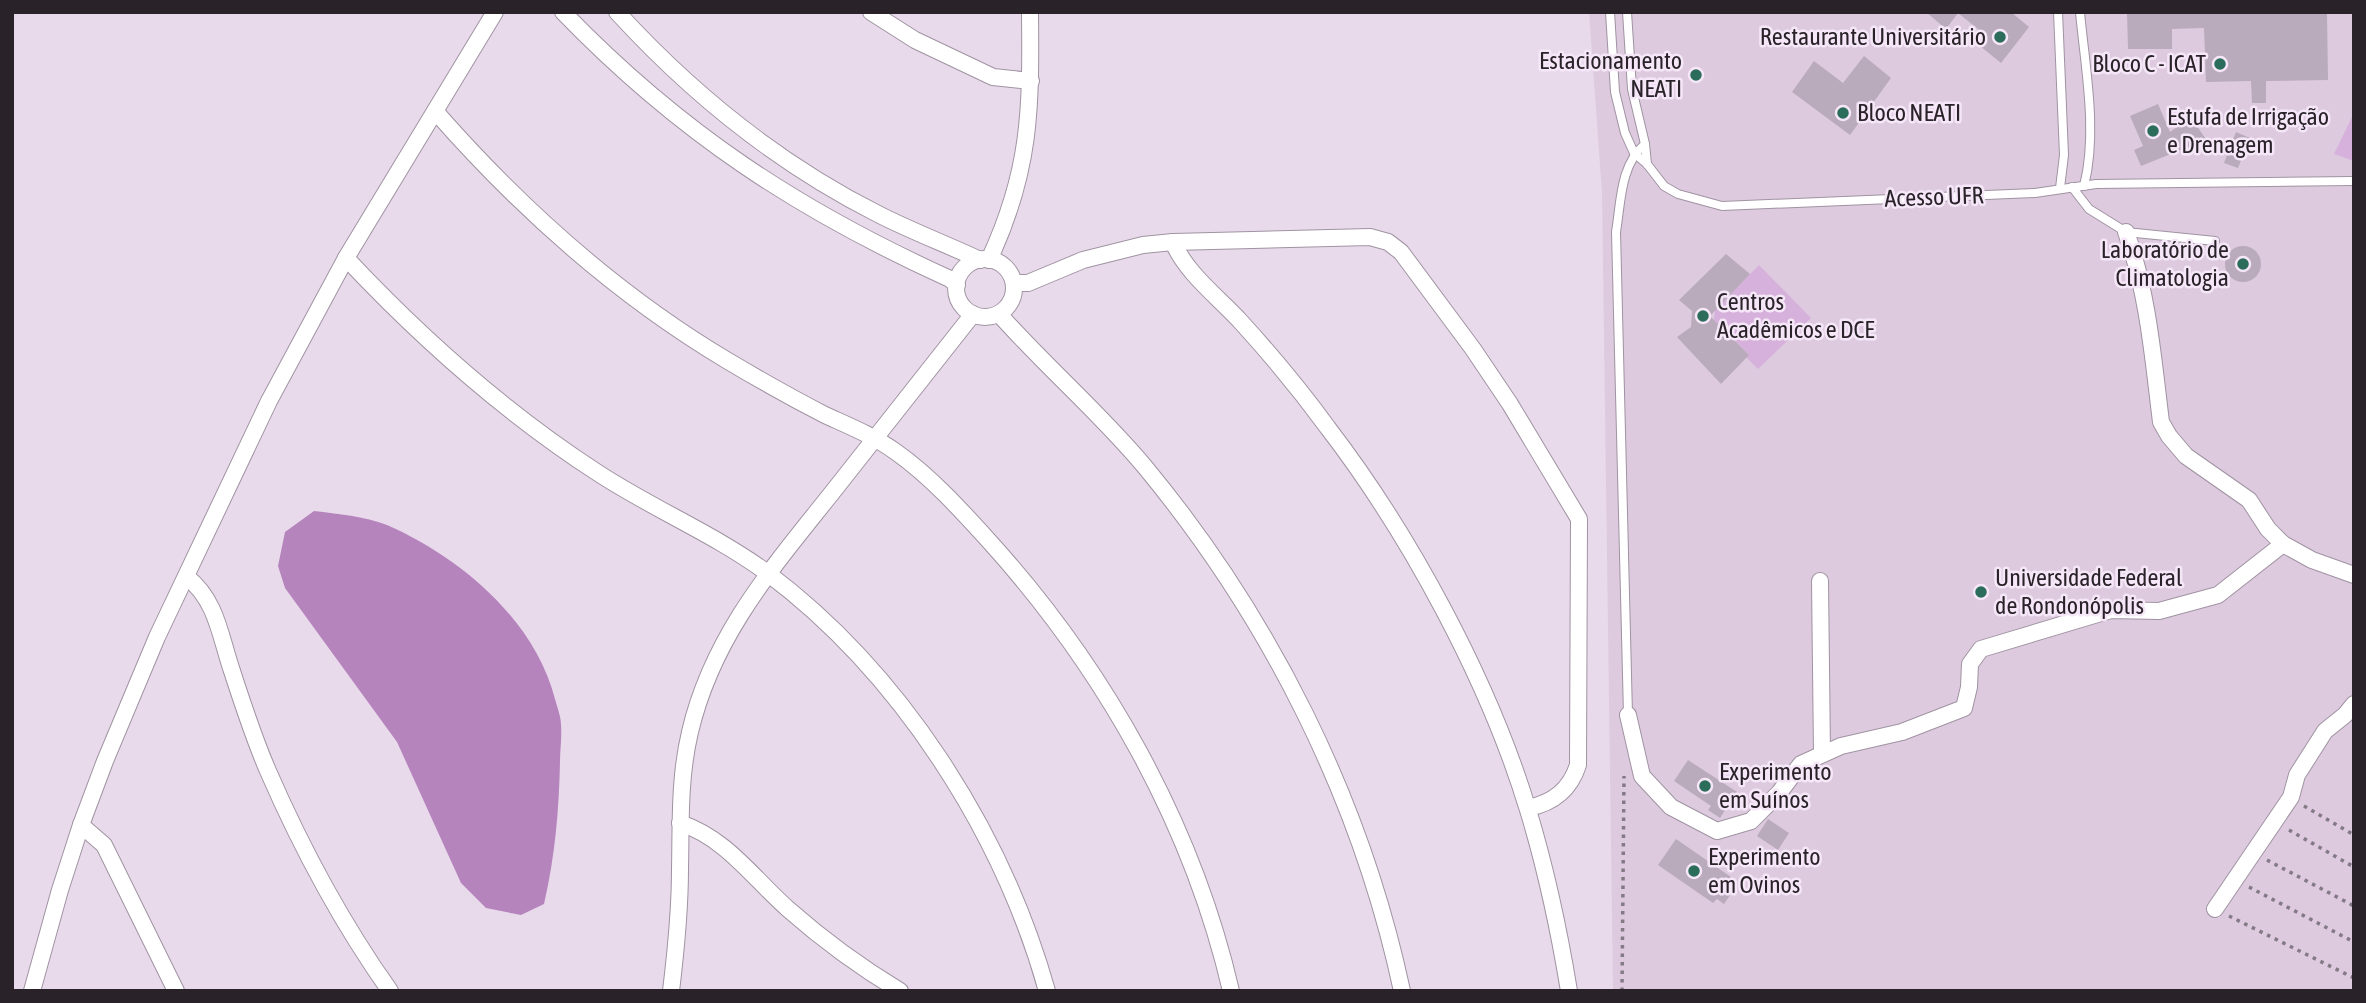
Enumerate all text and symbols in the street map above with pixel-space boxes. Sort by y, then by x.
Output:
place label: Restaurante Universitário [1760,23,1986,50]
marker: Restaurante Universitário [1992,29,2008,45]
place label: Estacionamento NEATI [1539,47,1682,102]
place label: Bloco C - ICAT [2092,50,2206,77]
marker: Bloco C - ICAT [2212,56,2228,72]
marker: Estacionamento NEATI [1688,67,1704,83]
place label: Bloco NEATI [1857,99,1961,126]
place label: Estufa de Irrigação e Drenagem [2167,103,2329,158]
marker: Bloco NEATI [1835,105,1851,121]
marker: Estufa de Irrigação e Drenagem [2145,123,2161,139]
street label: Acesso UFR [1884,181,1984,212]
place label: Laboratório de Climatologia [2101,236,2229,291]
marker: Laboratório de Climatologia [2235,256,2251,272]
place label: Centros Acadêmicos e DCE [1717,288,1874,343]
marker: Centros Acadêmicos e DCE [1695,308,1711,324]
place label: Universidade Federal de Rondonópolis [1995,564,2183,619]
marker: Universidade Federal de Rondonópolis [1973,584,1989,600]
place label: Experimento em Suínos [1719,758,1832,813]
marker: Experimento em Suínos [1697,778,1713,794]
place label: Experimento em Ovinos [1708,843,1821,898]
marker: Experimento em Ovinos [1686,863,1702,879]

